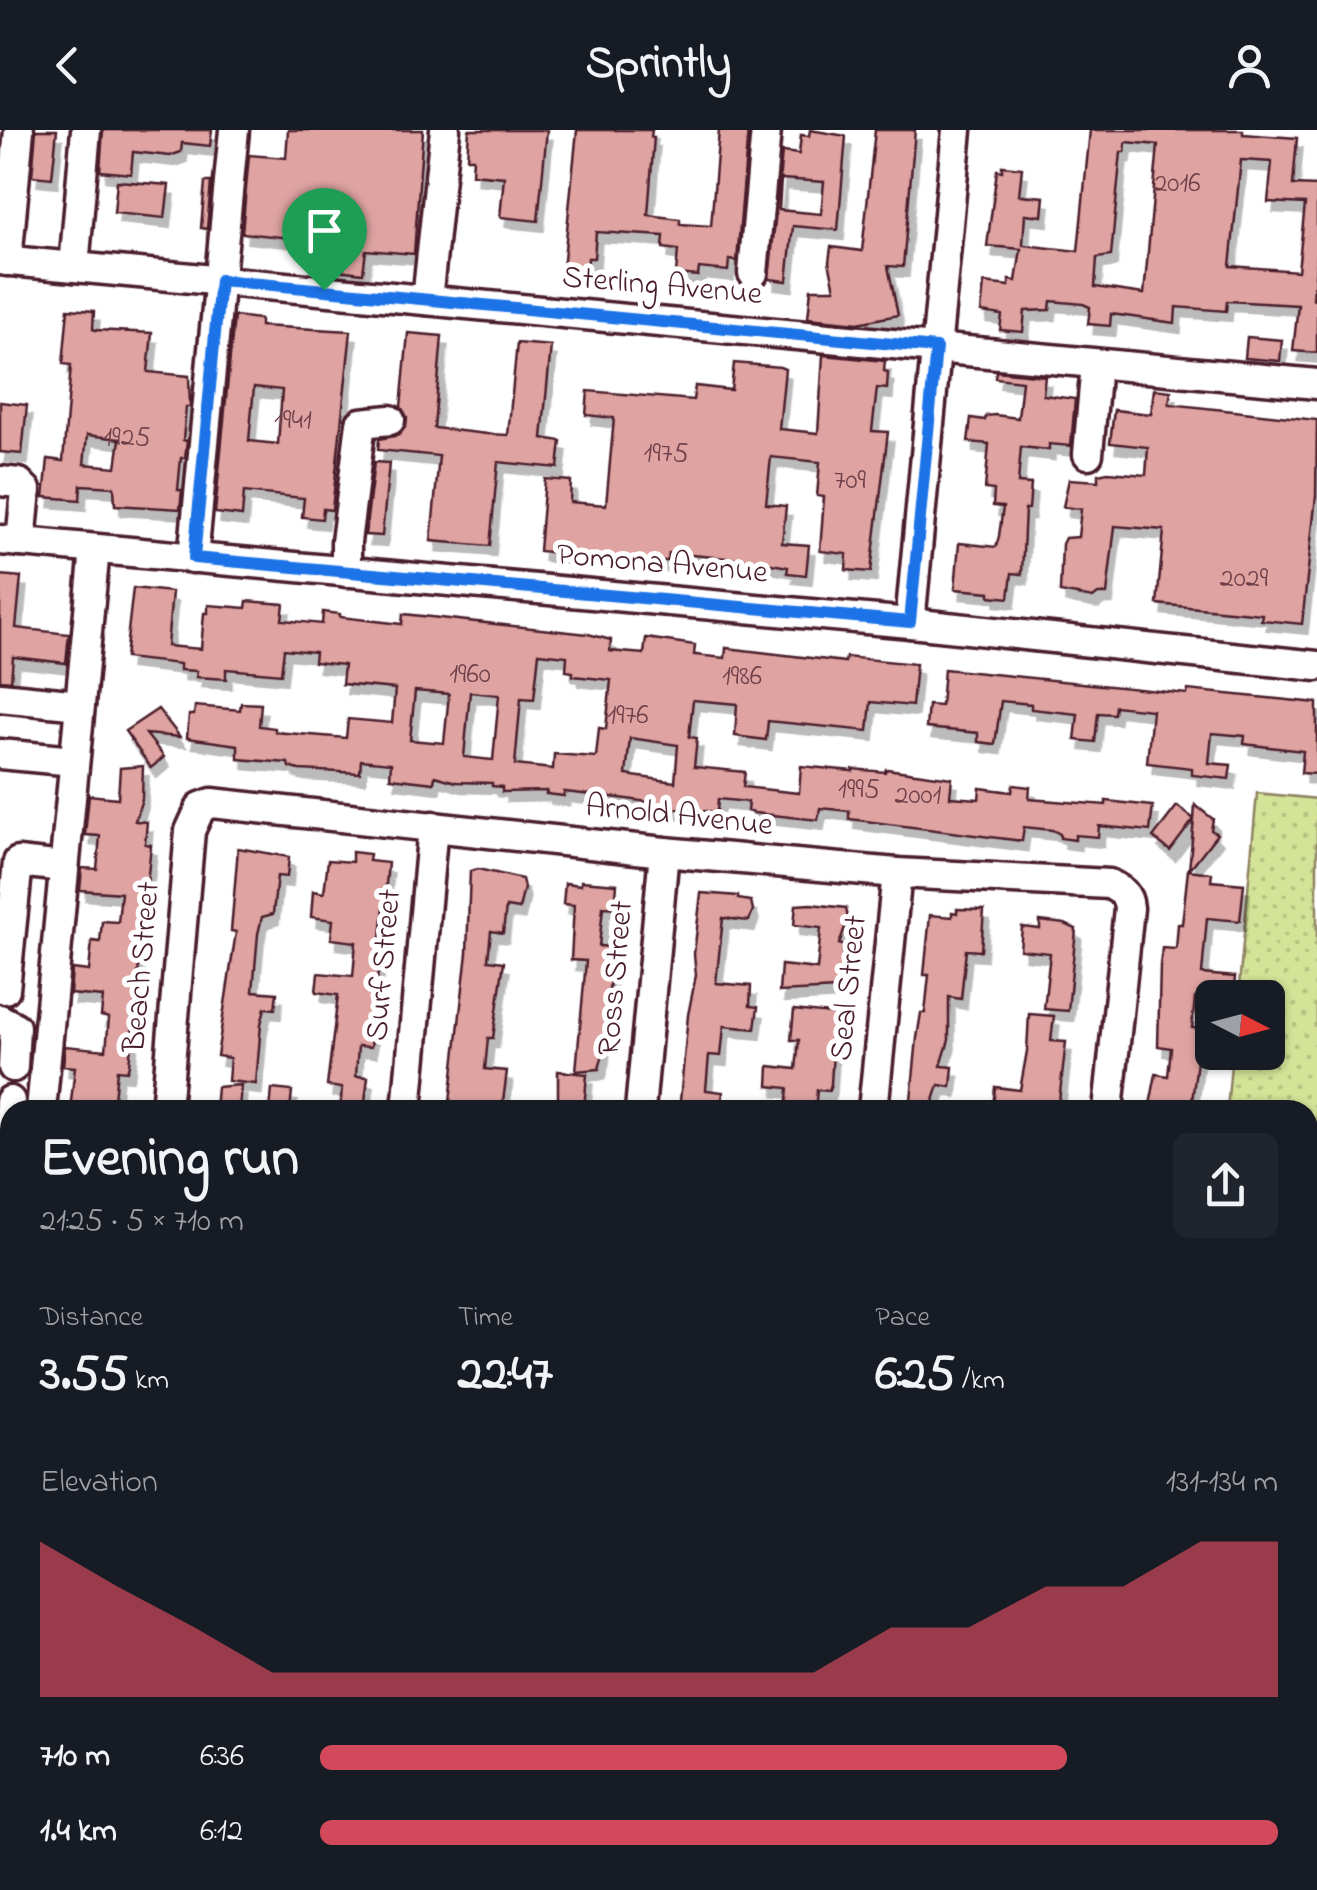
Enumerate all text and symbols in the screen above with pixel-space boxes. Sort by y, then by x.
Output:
text: Sprintly [586,32,731,98]
icon: back [40,38,95,93]
icon: person [1222,38,1277,93]
house number: 2016 [1153,164,1201,205]
pin [282,188,367,291]
icon: arrive [297,203,352,258]
street label: Sterling Avenue [560,255,765,319]
house number: 1941 [274,401,312,442]
house number: 1925 [103,418,151,459]
house number: 1975 [644,434,688,475]
house number: 709 [834,461,867,502]
street label: Pomona Avenue [555,532,770,598]
house number: 2029 [1220,559,1269,600]
house number: 1960 [449,655,491,696]
house number: 1986 [722,657,762,698]
house number: 1976 [607,696,649,737]
house number: 1995 [838,770,880,811]
house number: 2001 [894,776,942,817]
street label: Arnold Avenue [583,784,776,850]
street label: Beach Street [112,879,174,1055]
street label: Surf Street [355,887,415,1043]
street label: Ross Street [587,898,647,1058]
street label: Seal Street [819,913,881,1063]
north arrow [1195,980,1285,1070]
map controls [1195,980,1285,1070]
text: Evening run [40,1121,299,1201]
button: share [1173,1133,1278,1238]
text: 21:25 · 5 × 710 m [40,1199,244,1246]
text: Distance [40,1298,143,1339]
text: Time [458,1298,513,1339]
text: Pace [875,1298,930,1339]
text: 3.55 [40,1339,128,1412]
text: 22:47 [458,1339,553,1412]
text: 6:25 [875,1339,955,1412]
text: km [128,1361,169,1402]
text: /km [955,1361,1005,1402]
text: Elevation [40,1460,158,1507]
text: 131–134 m [1166,1460,1278,1507]
text: 710 m [40,1734,110,1781]
text: 6:36 [200,1734,244,1781]
text: 1.4 km [40,1809,117,1856]
text: 6:12 [200,1809,243,1856]

